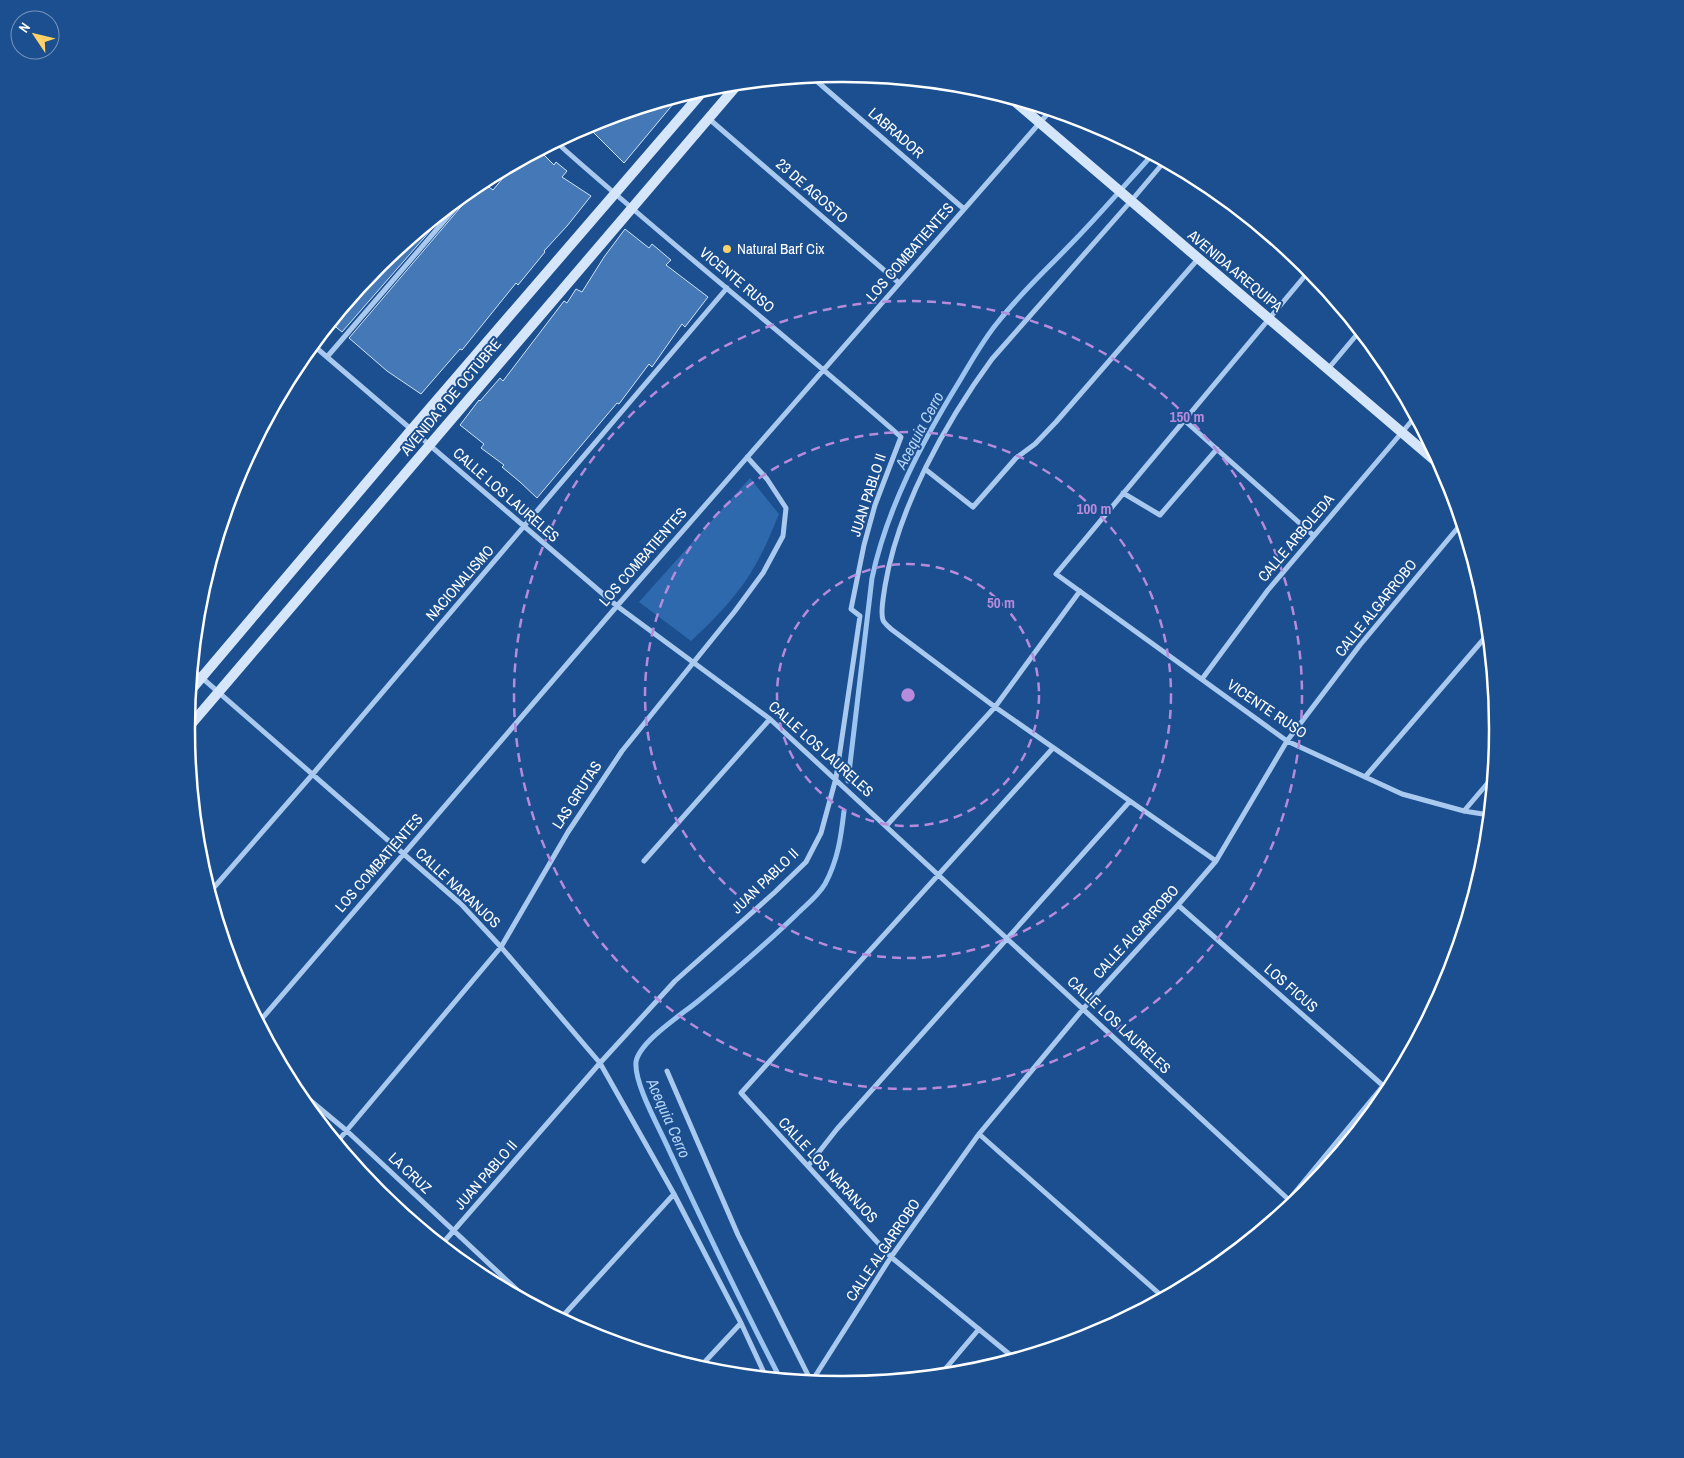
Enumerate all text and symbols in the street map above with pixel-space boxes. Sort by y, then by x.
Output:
north arrow [10,10,60,60]
text: N [15,19,34,36]
street label: LABRADOR [864,102,929,163]
street label: 23 DE AGOSTO [772,153,853,228]
street label: LOS COMBATIENTES [861,198,958,305]
street label: AVENIDA AREQUIPA [1183,224,1288,317]
place label: Natural Barf Cix [737,238,825,259]
street label: VICENTE RUSO [695,242,779,317]
marker: Natural Barf Cix [721,243,733,255]
street label: AVENIDA 9 DE OCTUBRE [395,334,506,460]
water label: Acequia Cerro [889,387,949,473]
text: 150 m [1170,406,1204,427]
street label: CALLE LOS LAURELES [449,443,564,547]
street label: JUAN PABLO II [844,451,891,539]
street label: CALLE ARBOLEDA [1253,489,1339,586]
text: 100 m [1077,498,1111,519]
street label: LOS COMBATIENTES [594,503,691,610]
street label: NACIONALISMO [421,540,498,625]
street label: CALLE ALGARROBO [1330,555,1421,661]
text: 50 m [987,592,1015,613]
street label: VICENTE RUSO [1223,674,1311,743]
centre of rings [899,686,917,704]
street label: CALLE LOS LAURELES [764,696,878,801]
street label: LAS GRUTAS [547,757,606,833]
street label: LOS COMBATIENTES [330,809,427,916]
street label: CALLE NARANJOS [411,843,505,933]
street label: JUAN PABLO II [726,843,803,918]
street label: CALLE ALGARROBO [1088,880,1183,983]
street label: LOS FICUS [1260,958,1323,1017]
street label: CALLE LOS LAURELES [1063,971,1176,1078]
water label: Acequia Cerro [641,1074,696,1161]
street label: CALLE LOS NARANJOS [774,1112,883,1227]
street label: JUAN PABLO II [450,1135,522,1214]
street label: LA CRUZ [384,1147,437,1198]
street label: CALLE ALGARROBO [840,1194,925,1305]

